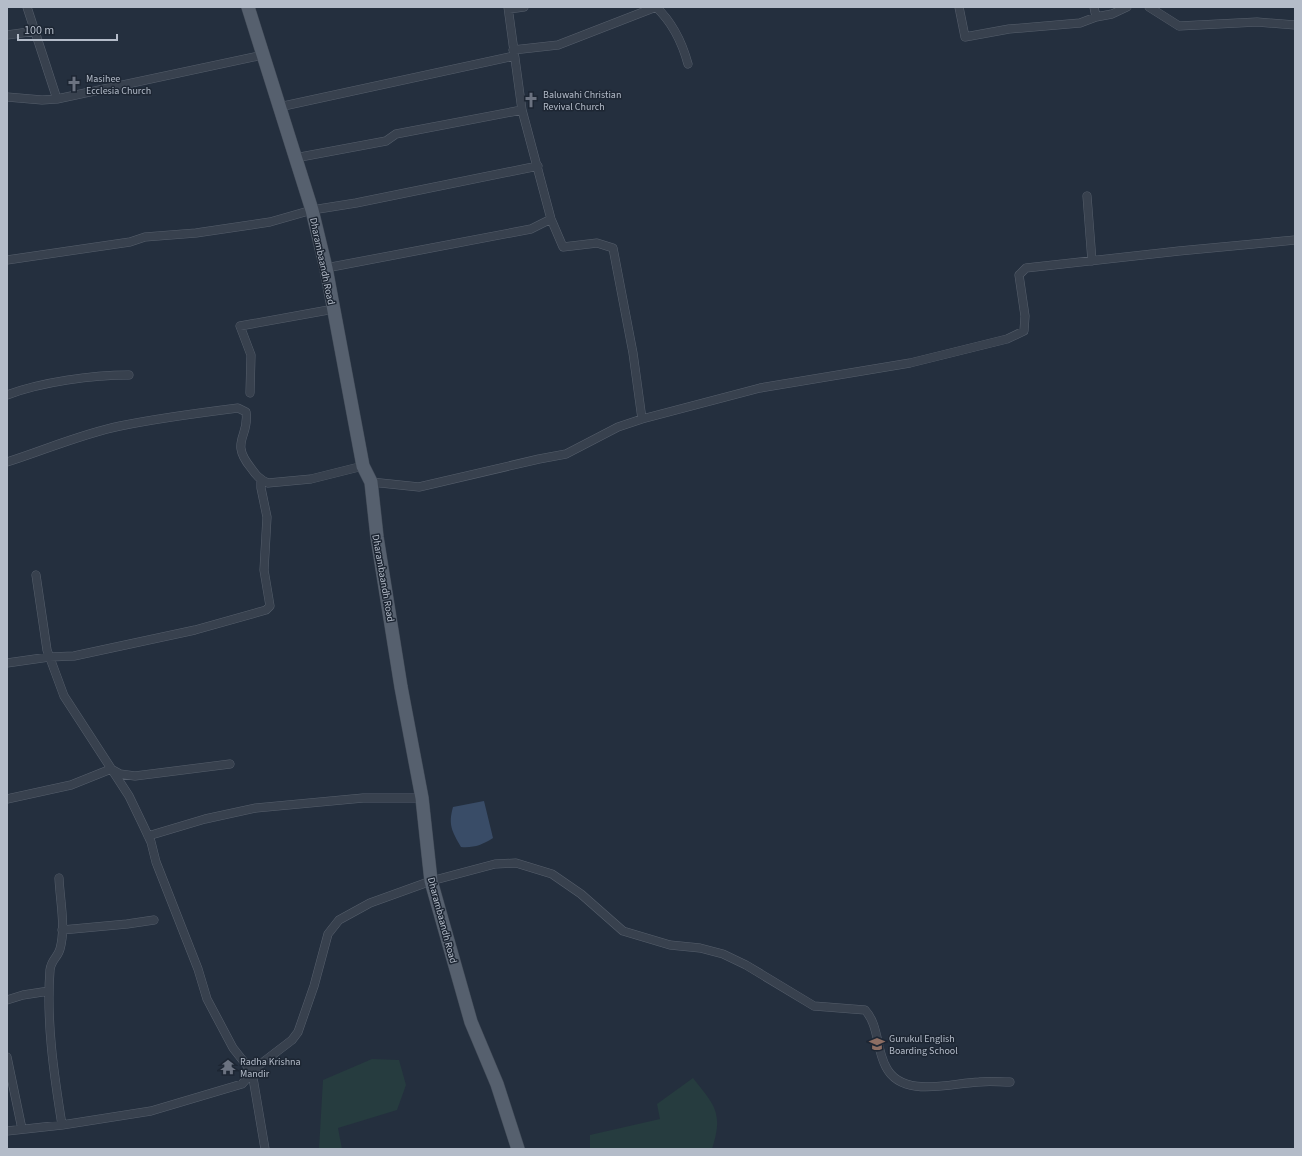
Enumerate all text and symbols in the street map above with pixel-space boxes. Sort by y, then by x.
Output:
scale bar [18,16,117,42]
text: 100 m [24,22,54,39]
place label: Masihee Ecclesia Church [86,72,151,98]
church icon: Masihee Ecclesia Church [65,75,83,93]
place label: Baluwahi Christian Revival Church [543,88,621,114]
church icon: Baluwahi Christian Revival Church [522,91,540,109]
street label: Dharambaandh Road [306,216,338,306]
street label: Dharambaandh Road [368,533,398,623]
street label: Dharambaandh Road [424,876,460,965]
place label: Gurukul English Boarding School [889,1032,958,1058]
school or university icon: Gurukul English Boarding School [868,1035,886,1053]
place label: Radha Krishna Mandir [240,1055,301,1081]
temple icon: Radha Krishna Mandir [219,1058,237,1076]

